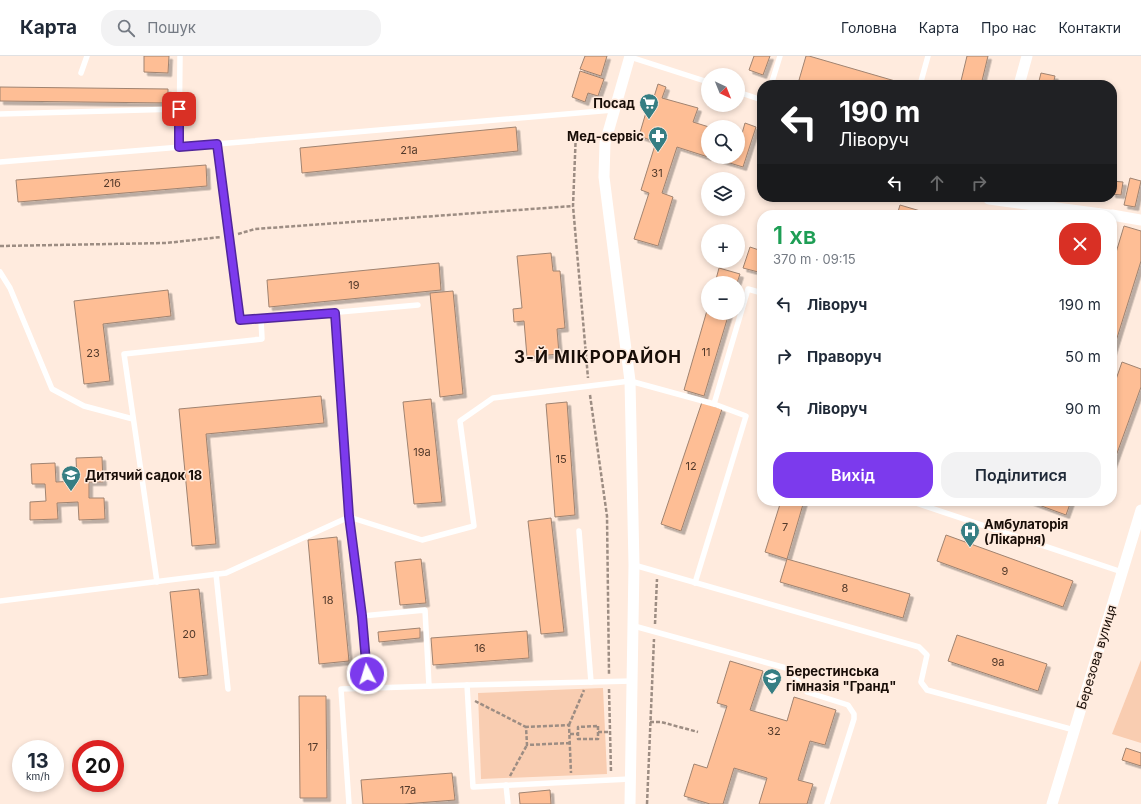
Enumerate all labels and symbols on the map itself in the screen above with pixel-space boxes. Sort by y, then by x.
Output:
north arrow [701,68,745,112]
pin [162,92,196,126]
supermarket icon: Посад [638,92,660,120]
place label: Посад [593,95,635,111]
pharmacy icon: Мед-сервіс [647,125,669,153]
place label: Мед-сервіс [567,128,644,144]
house number: 21а [400,143,418,157]
house number: 31 [651,166,663,180]
house number: 21б [103,176,121,190]
house number: 19 [348,278,360,292]
house number: 11 [702,345,710,359]
house number: 23 [86,346,100,360]
district label: 3-Й МІКРОРАЙОН [514,346,682,367]
house number: 19а [413,445,431,459]
house number: 15 [555,452,567,466]
house number: 12 [685,459,697,473]
school or university icon: Дитячий садок 18 [60,464,82,492]
place label: Дитячий садок 18 [85,467,202,483]
place label: Амбулаторія (Лікарня) [984,516,1068,547]
house number: 7 [782,520,788,534]
hospital icon: Амбулаторія (Лікарня) [959,520,981,548]
house number: 9 [1002,564,1009,578]
house number: 8 [842,581,849,595]
house number: 18 [322,593,334,607]
street label: Березова вулиця [1073,603,1119,711]
house number: 20 [182,627,196,641]
house number: 16 [474,641,486,655]
position arrow [346,653,388,695]
house number: 9а [992,655,1005,669]
place label: Берестинська гімназія "Гранд" [786,663,896,694]
school or university icon: Берестинська гімназія "Гранд" [761,667,783,695]
house number: 32 [767,724,781,738]
speed limit sign: 20 [72,740,124,792]
house number: 17 [308,740,318,754]
house number: 17а [400,783,416,797]

